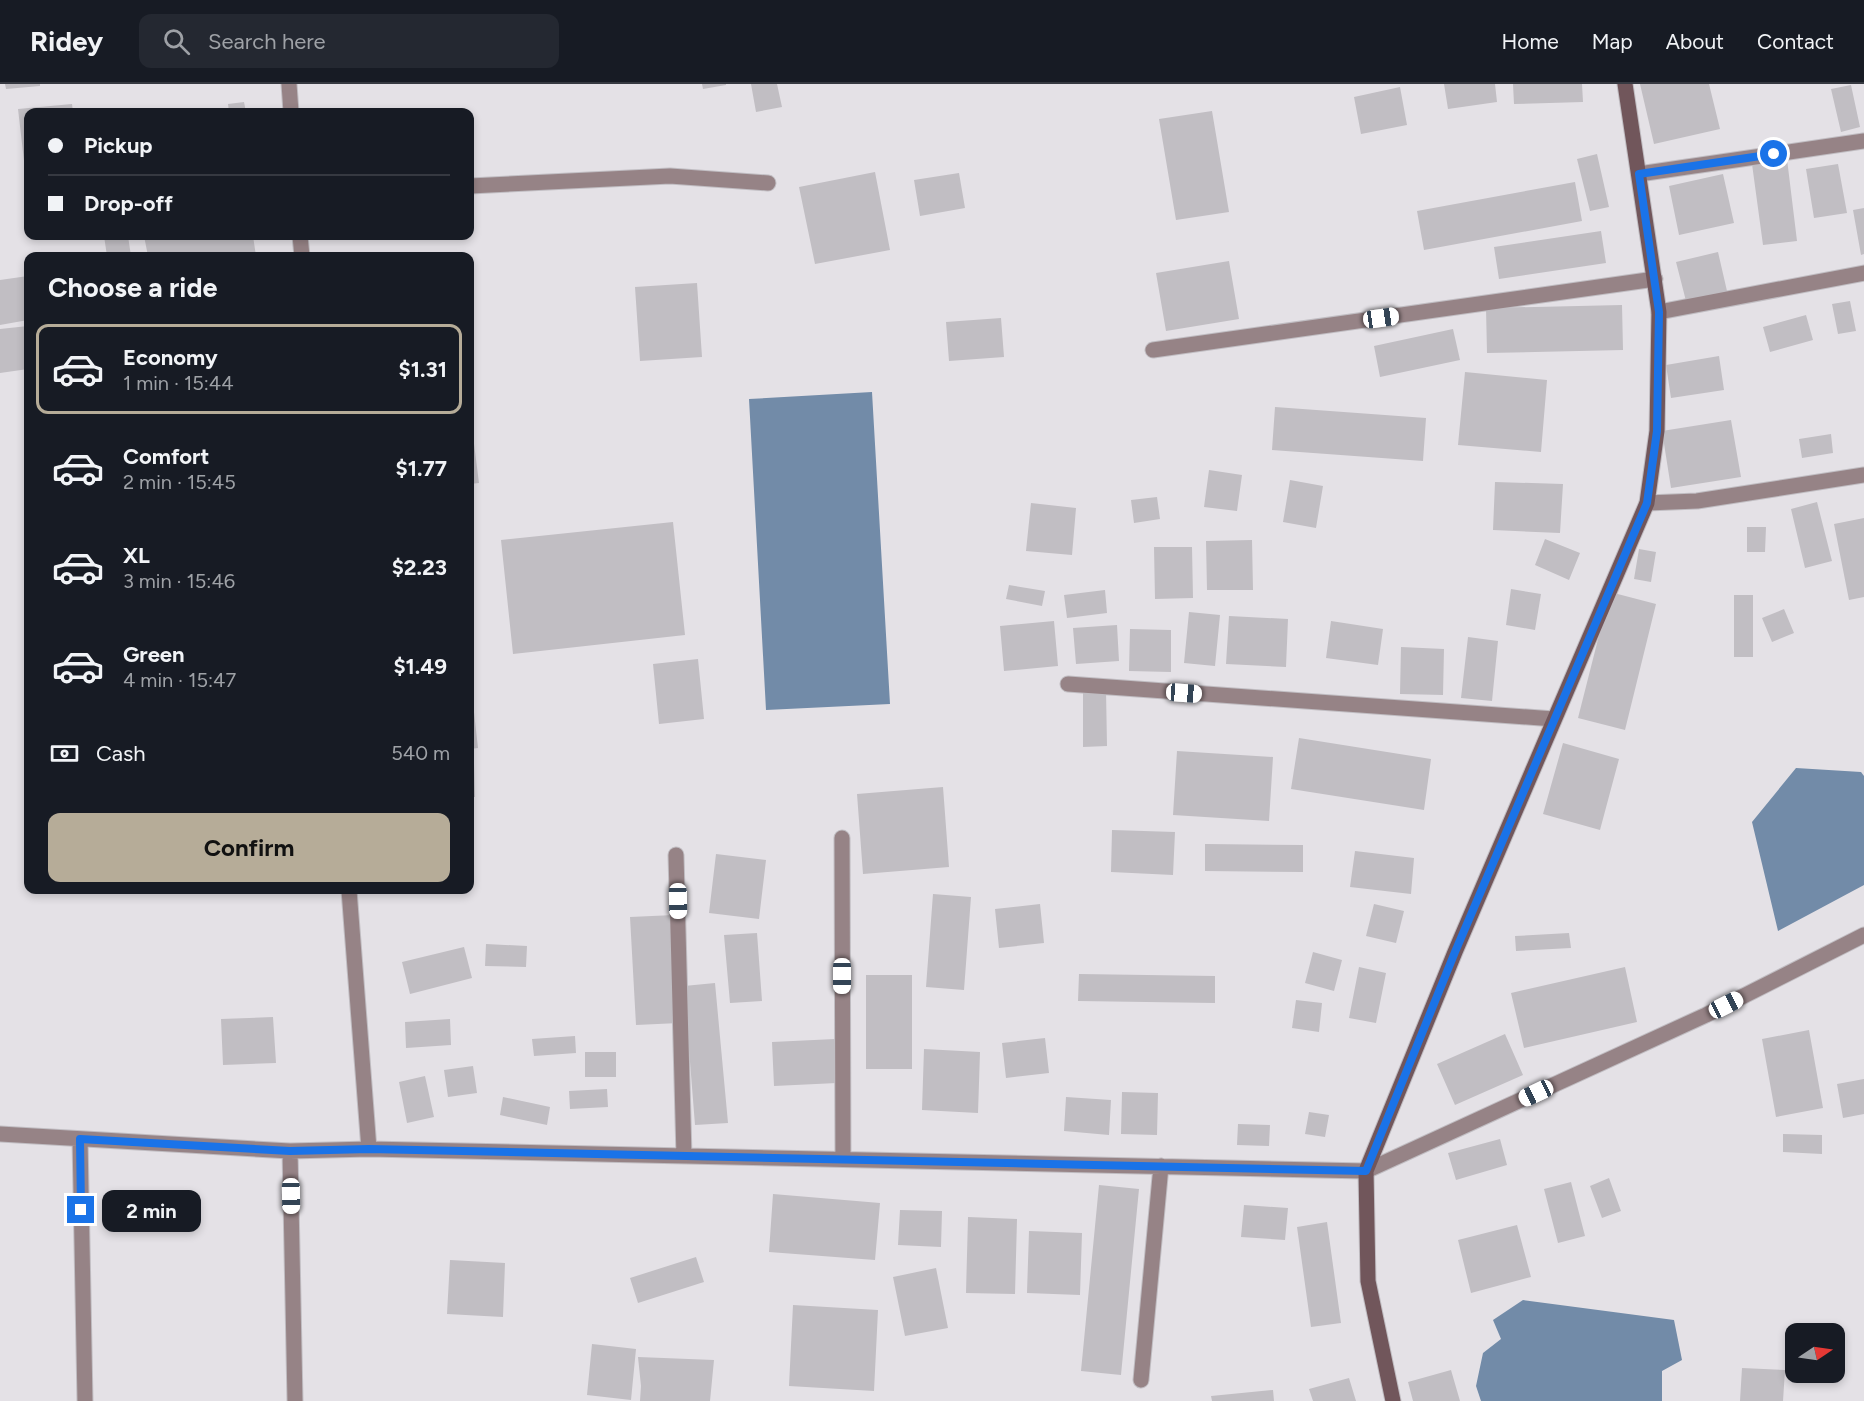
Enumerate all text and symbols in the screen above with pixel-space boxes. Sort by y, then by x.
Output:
search box [139,14,559,68]
text: Ridey [30,24,103,58]
icon: search [160,25,193,58]
text: Search here [208,28,326,55]
text: Home [1502,29,1559,54]
text: Map [1592,29,1633,54]
text: About [1666,29,1724,54]
text: Contact [1757,29,1834,54]
text: Pickup [84,132,153,159]
route start [1760,140,1787,167]
text: Drop-off [84,190,173,217]
text: Choose a ride [48,271,217,304]
car [1362,307,1400,329]
icon: car [51,342,105,396]
text: Economy [123,344,218,371]
text: $1.31 [399,356,447,383]
text: 1 min · 15:44 [123,371,234,395]
icon: car [51,441,105,495]
text: Comfort [123,443,209,470]
text: $1.77 [396,455,447,482]
text: 2 min · 15:45 [123,470,236,494]
icon: car [51,540,105,594]
text: XL [123,542,150,569]
text: $2.23 [392,554,447,581]
text: 3 min · 15:46 [123,569,235,593]
icon: car [51,639,105,693]
text: Green [123,641,185,668]
text: $1.49 [393,653,447,680]
text: 4 min · 15:47 [123,668,236,692]
car [1165,683,1203,703]
icon: cash [48,737,81,770]
text: Cash [96,740,146,767]
text: 540 m [391,741,450,765]
button: Confirm [48,813,450,882]
car [669,883,687,919]
car [833,958,851,994]
car [1706,989,1746,1021]
car [1516,1077,1556,1109]
car [282,1178,300,1214]
callout: 2 min [102,1189,201,1231]
route end [67,1196,94,1223]
text: 2 min [126,1199,177,1223]
north arrow [1785,1323,1845,1383]
map controls [1785,1323,1845,1383]

